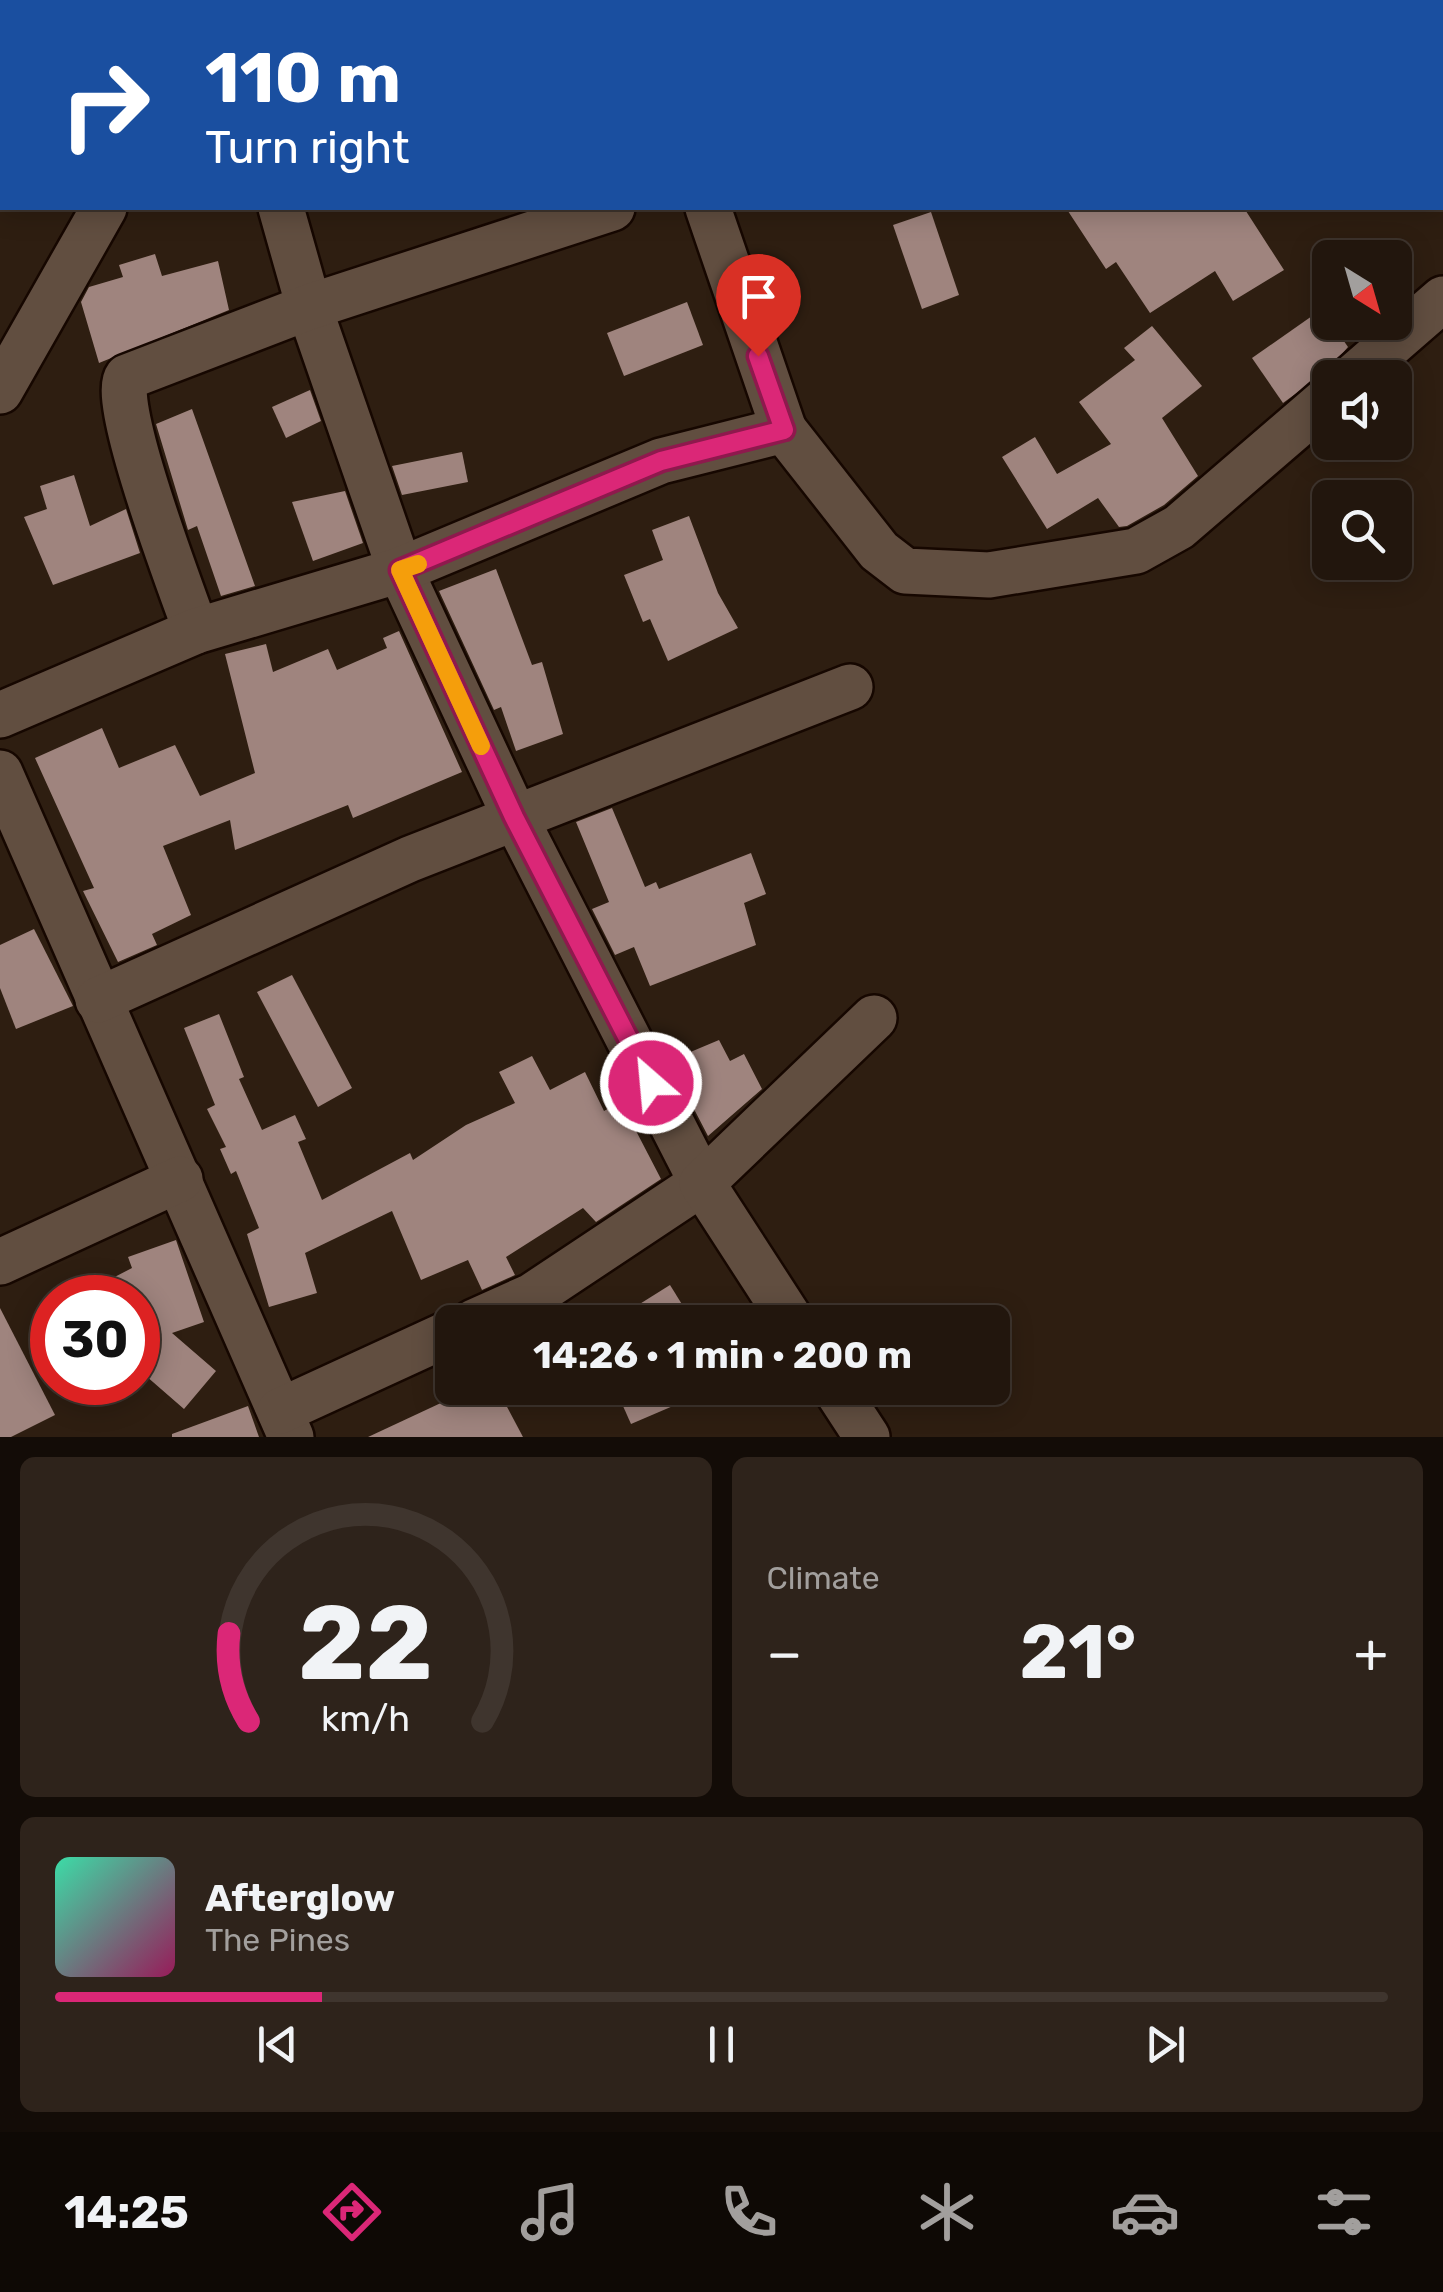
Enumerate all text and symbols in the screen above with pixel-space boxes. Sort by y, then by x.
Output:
text: 110 m [205,37,401,120]
icon: right [40,40,170,170]
text: Turn right [205,121,409,174]
north arrow [1312,240,1412,340]
map controls [1312,240,1412,580]
pin [716,254,801,357]
icon: arrive [731,269,786,324]
button: sound [1312,360,1412,460]
button: search [1312,480,1412,580]
position arrow [599,1031,703,1135]
speed limit sign: 30 [30,1275,160,1405]
text: 14:26 · 1 min · 200 m [533,1332,912,1378]
text: Climate [767,1559,880,1597]
text: 22 [298,1582,433,1705]
text: 21° [1020,1608,1136,1697]
text: − [767,1621,802,1686]
text: + [1354,1621,1388,1686]
text: km/h [321,1698,410,1740]
text: Afterglow [205,1875,395,1921]
text: The Pines [205,1921,350,1959]
icon: previous [250,2017,305,2072]
icon: pause [694,2017,749,2072]
icon: next [1138,2017,1193,2072]
icon: directions [317,2177,387,2247]
icon: music [515,2177,585,2247]
icon: phone [714,2177,784,2247]
icon: climate [912,2177,982,2247]
icon: car [1110,2177,1180,2247]
icon: filters [1309,2177,1379,2247]
text: 14:25 [64,2186,189,2239]

